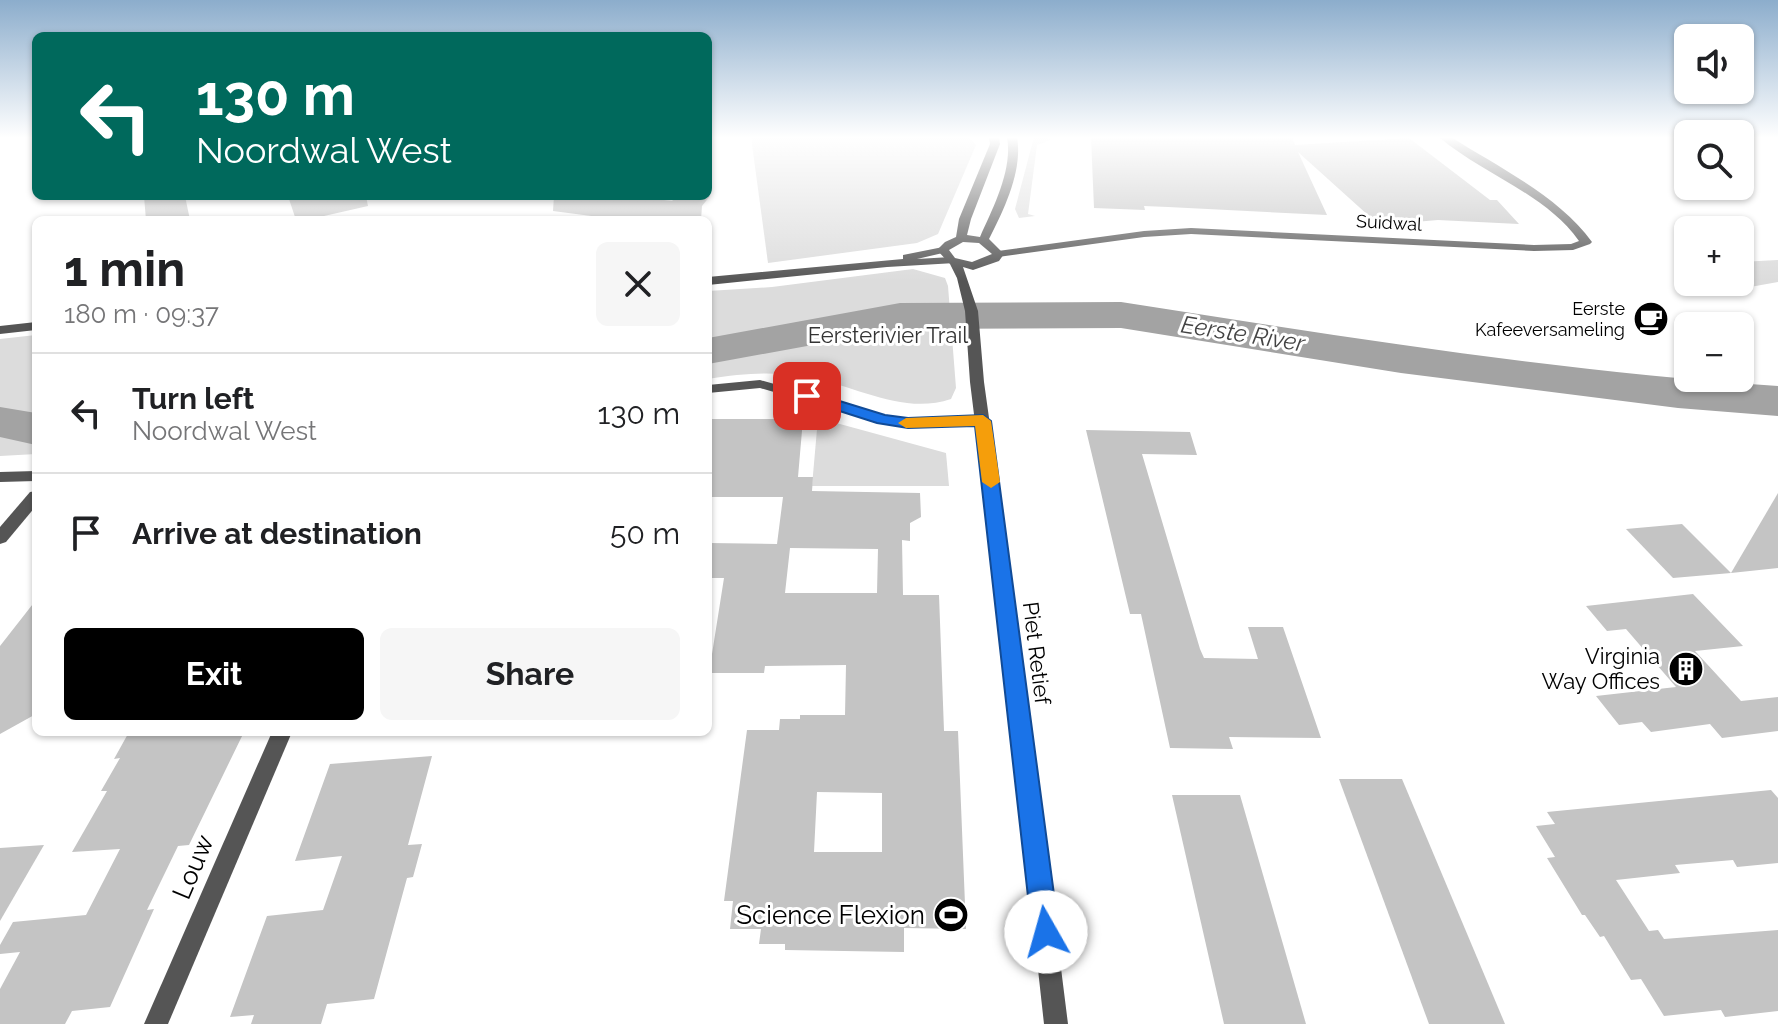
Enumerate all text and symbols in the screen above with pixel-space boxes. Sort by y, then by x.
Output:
map controls [1674,24,1754,392]
button: sound [1674,24,1754,104]
text: 130 m [196,62,355,128]
icon: left [64,64,168,168]
button: search [1674,120,1754,200]
text: Noordwal West [196,129,452,171]
street label: Suidwal [1356,210,1423,235]
button: + [1674,216,1754,296]
text: 1 min [64,241,185,297]
button: close [596,242,680,326]
place label: Eerste Kafeeversameling [1475,298,1625,340]
text: 180 m · 09:37 [64,299,219,329]
cafe icon: Eerste Kafeeversameling [1632,300,1670,338]
water label: Eerste River [1179,309,1308,358]
button: − [1674,312,1754,392]
park label: Eersterivier Trail [808,322,968,348]
pin [773,362,841,430]
icon: arrive [785,374,829,418]
text: Turn left [132,381,254,416]
icon: left [64,391,108,435]
text: 130 m [598,396,680,431]
text: Noordwal West [132,416,317,446]
icon: arrive [64,511,108,555]
text: Arrive at destination [132,516,422,551]
text: 50 m [610,516,680,551]
street label: Piet Retief [1018,600,1056,707]
button: Exit [64,628,364,720]
button: Share [380,628,680,720]
place label: Virginia Way Offices [1541,643,1660,694]
building icon: Virginia Way Offices [1667,650,1705,688]
street label: Louw [166,830,220,904]
position arrow [1004,890,1088,974]
sports icon: Science Flexion [932,896,970,934]
place label: Science Flexion [736,900,925,930]

